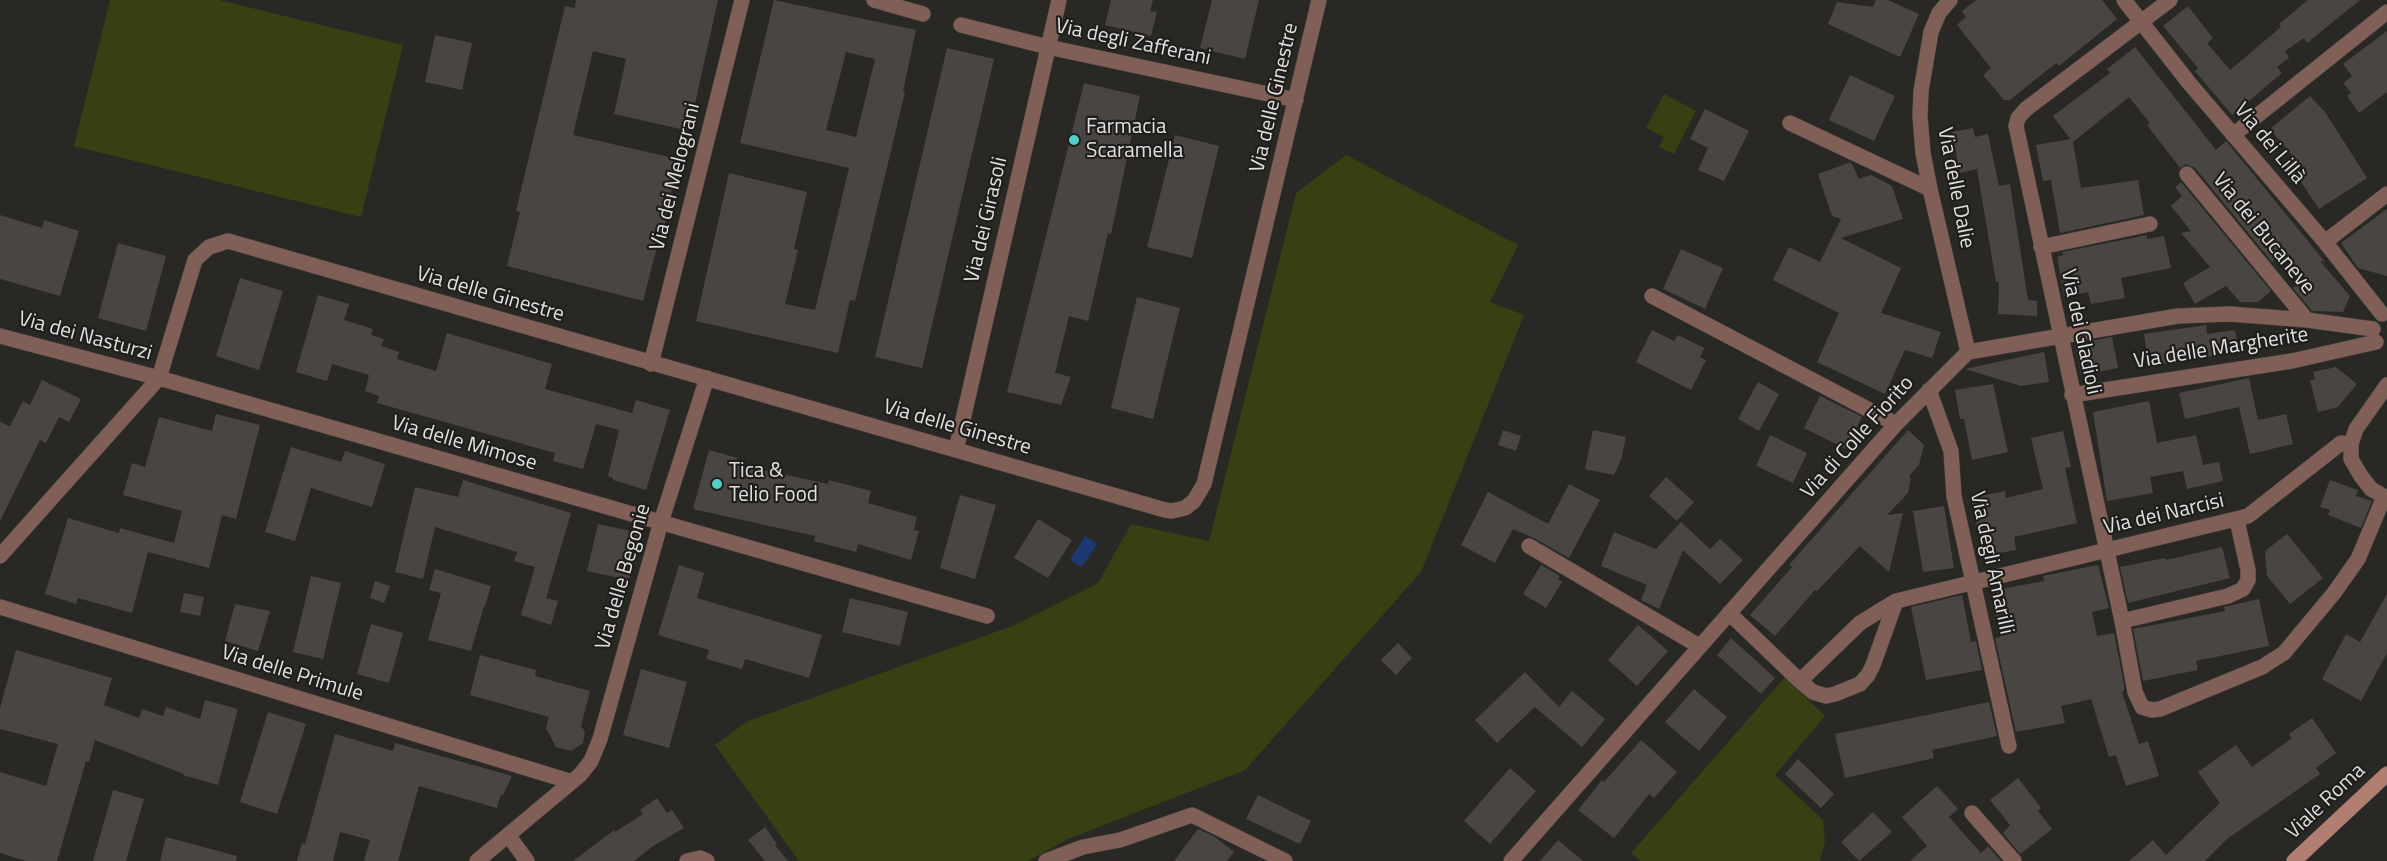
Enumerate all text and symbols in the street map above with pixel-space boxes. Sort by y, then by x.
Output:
street label: Via degli Zafferani [1053,14,1213,72]
street label: Via delle Ginestre [1246,21,1304,175]
street label: Via dei Lillà [2228,98,2310,190]
street label: Via dei Melograni [645,100,707,254]
place label: Farmacia Scaramella [1086,115,1183,165]
street label: Via delle Dalie [1931,125,1979,251]
marker: Farmacia Scaramella [1067,133,1081,147]
street label: Via dei Girasoli [960,155,1014,285]
street label: Via dei Bucaneve [2206,168,2320,300]
street label: Via delle Ginestre [413,262,567,328]
street label: Via dei Gladioli [2054,267,2106,397]
street label: Via dei Nasturzi [15,307,155,367]
street label: Via delle Margherite [2132,323,2310,375]
street label: Via di Colle Fiorito [1796,371,1920,505]
street label: Via delle Ginestre [880,395,1034,461]
street label: Via delle Mimose [389,411,539,477]
place label: Tica & Telio Food [729,459,818,509]
marker: Tica & Telio Food [710,477,724,491]
street label: Via degli Amarilli [1964,489,2018,637]
street label: Via dei Narcisi [2101,489,2227,541]
street label: Via delle Begonie [591,501,657,653]
street label: Via delle Primule [218,640,366,708]
street label: Viale Roma [2281,759,2371,845]

